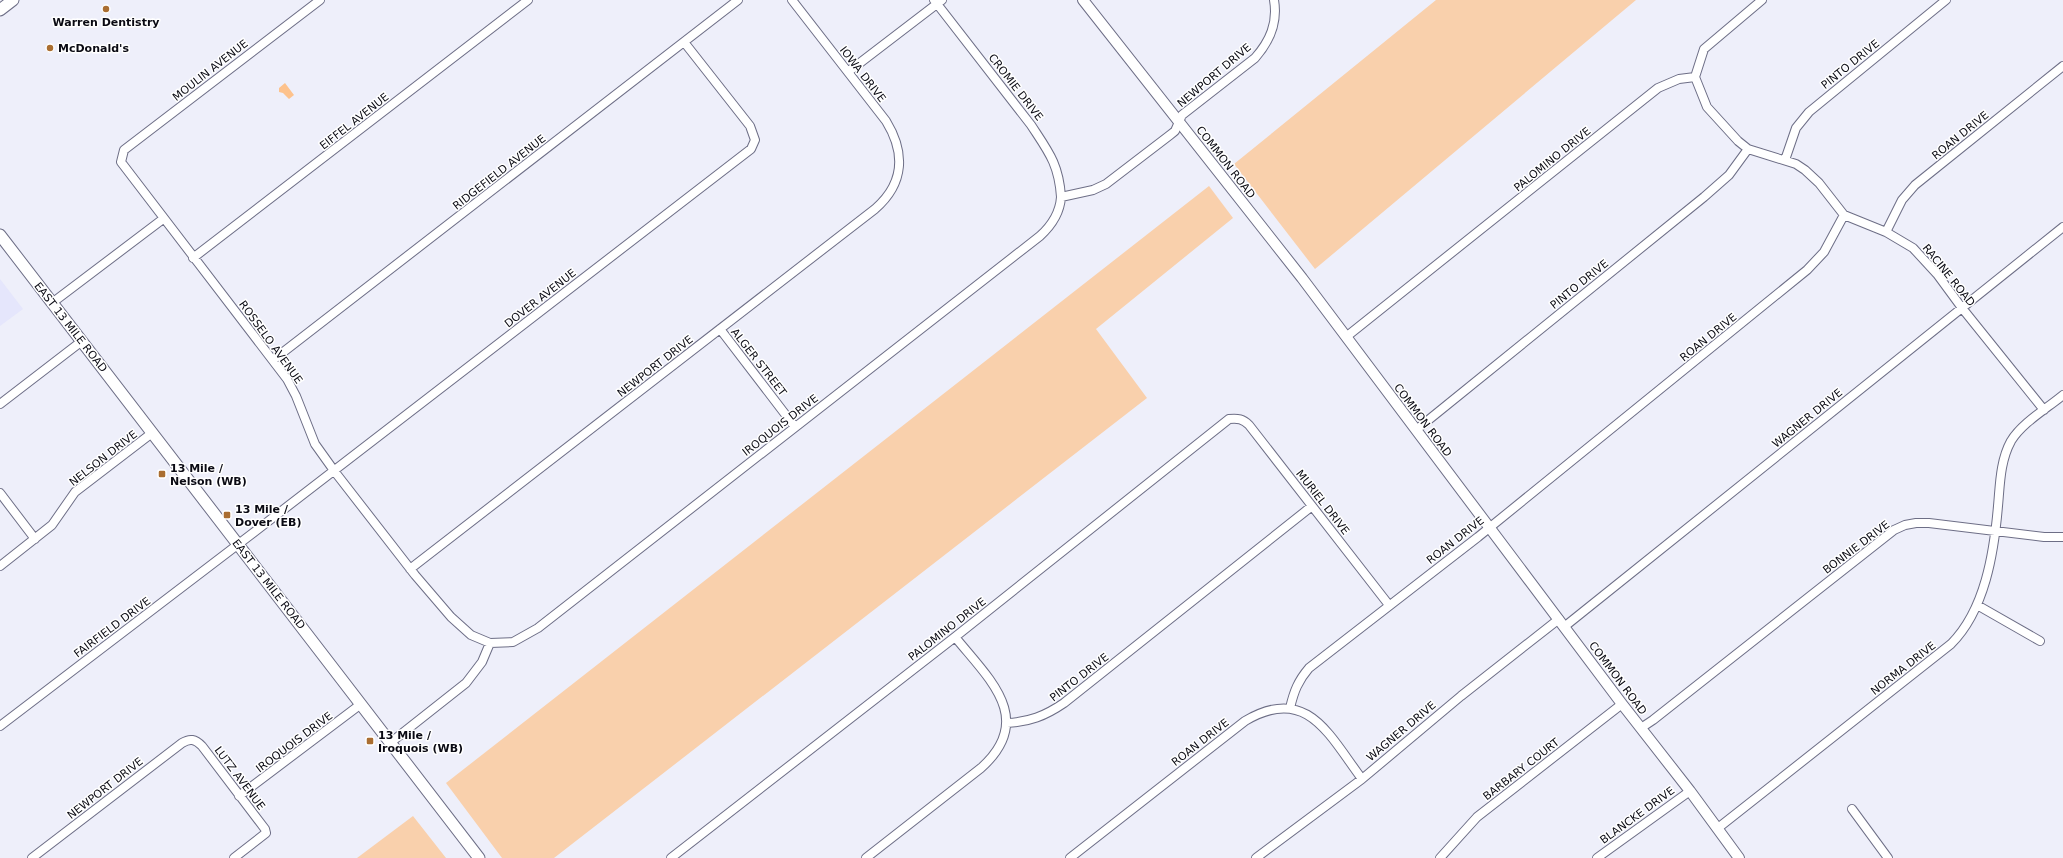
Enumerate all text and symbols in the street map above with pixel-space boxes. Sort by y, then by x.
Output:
marker: Warren Dentistry [101,4,111,14]
place label: Warren Dentistry [53,16,160,29]
street label: MOULIN AVENUE [170,37,251,104]
street label: PINTO DRIVE [1819,37,1882,92]
street label: NEWPORT DRIVE [1175,41,1254,110]
place label: McDonald's [58,42,129,55]
marker: McDonald's [45,43,55,53]
street label: IOWA DRIVE [837,44,888,105]
street label: CROMIE DRIVE [986,51,1046,123]
street label: EIFFEL AVENUE [317,90,391,152]
street label: ROAN DRIVE [1929,109,1991,162]
street label: COMMON ROAD [1193,124,1258,201]
street label: PALOMINO DRIVE [1511,124,1593,194]
street label: RIDGEFIELD AVENUE [450,132,548,213]
street label: RACINE ROAD [1920,242,1978,309]
street label: PINTO DRIVE [1548,257,1611,312]
street label: DOVER AVENUE [502,266,579,330]
street label: EAST 13 MILE ROAD [31,280,110,375]
street label: ROSSELO AVENUE [236,298,305,386]
street label: ROAN DRIVE [1677,311,1739,364]
street label: ALGER STREET [728,326,789,399]
street label: NEWPORT DRIVE [615,333,696,400]
street label: COMMON ROAD [1391,381,1454,459]
street label: WAGNER DRIVE [1770,386,1845,451]
street label: IROQUOIS DRIVE [740,392,821,459]
street label: NELSON DRIVE [67,428,140,489]
place label: 13 Mile / Nelson (WB) [170,462,247,488]
street label: MURIEL DRIVE [1293,467,1352,537]
marker: 13 Mile / Nelson (WB) [157,469,167,479]
place label: 13 Mile / Dover (EB) [235,503,302,529]
marker: 13 Mile / Dover (EB) [222,510,232,520]
street label: ROAN DRIVE [1424,514,1487,567]
street label: BONNIE DRIVE [1820,518,1892,577]
street label: EAST 13 MILE ROAD [229,537,308,632]
street label: FAIRFIELD DRIVE [72,594,153,660]
street label: PALOMINO DRIVE [906,595,989,664]
street label: COMMON ROAD [1586,639,1649,717]
street label: NORMA DRIVE [1868,639,1938,698]
street label: PINTO DRIVE [1047,650,1111,704]
street label: WAGNER DRIVE [1364,699,1439,764]
street label: IROQUOIS DRIVE [253,709,335,775]
street label: ROAN DRIVE [1169,716,1232,769]
place label: 13 Mile / Iroquois (WB) [378,729,463,755]
marker: 13 Mile / Iroquois (WB) [365,736,375,746]
street label: BARBARY COURT [1481,736,1562,803]
street label: LUTZ AVENUE [212,744,268,813]
street label: NEWPORT DRIVE [65,755,146,822]
street label: BLANCKE DRIVE [1598,784,1677,847]

